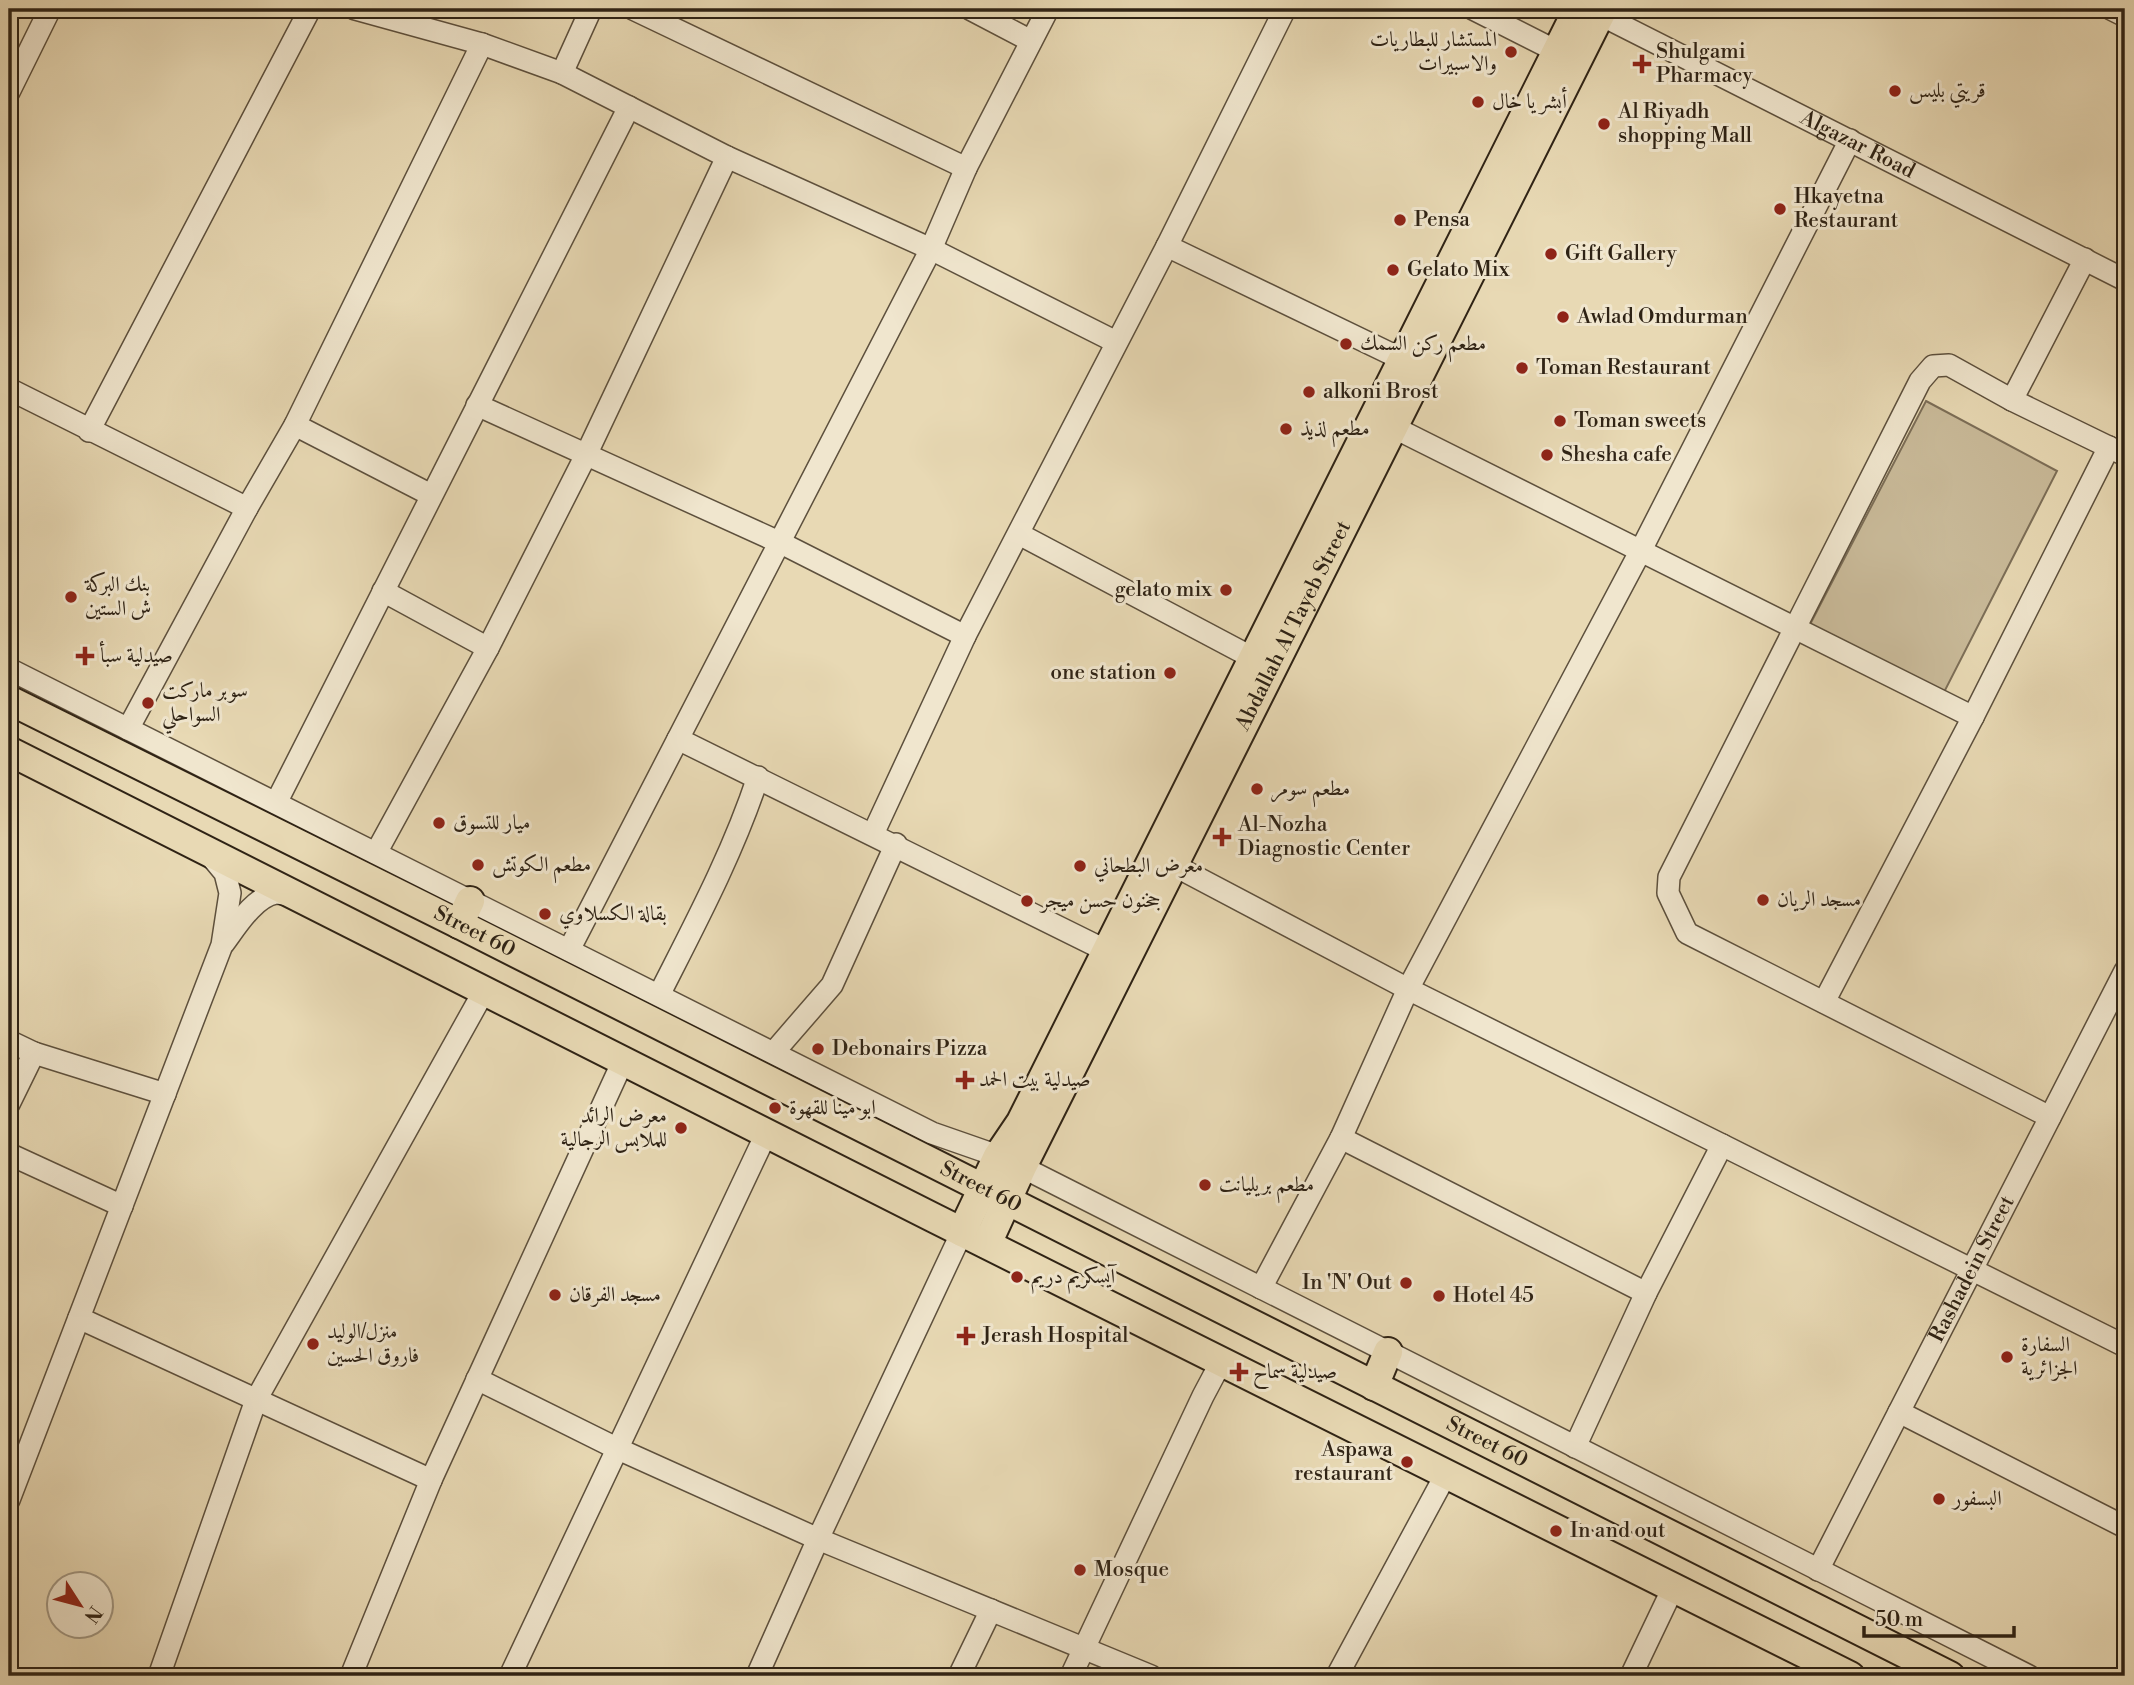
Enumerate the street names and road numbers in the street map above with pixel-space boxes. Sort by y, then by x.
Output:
street label: Algazar Road [1795,105,1919,185]
street label: Abdallah Al Tayeb Street [1230,516,1357,736]
street label: Street 60 [429,900,520,963]
street label: Street 60 [936,1156,1026,1219]
street label: Rashadein Street [1924,1191,2021,1347]
street label: Street 60 [1442,1411,1532,1474]

